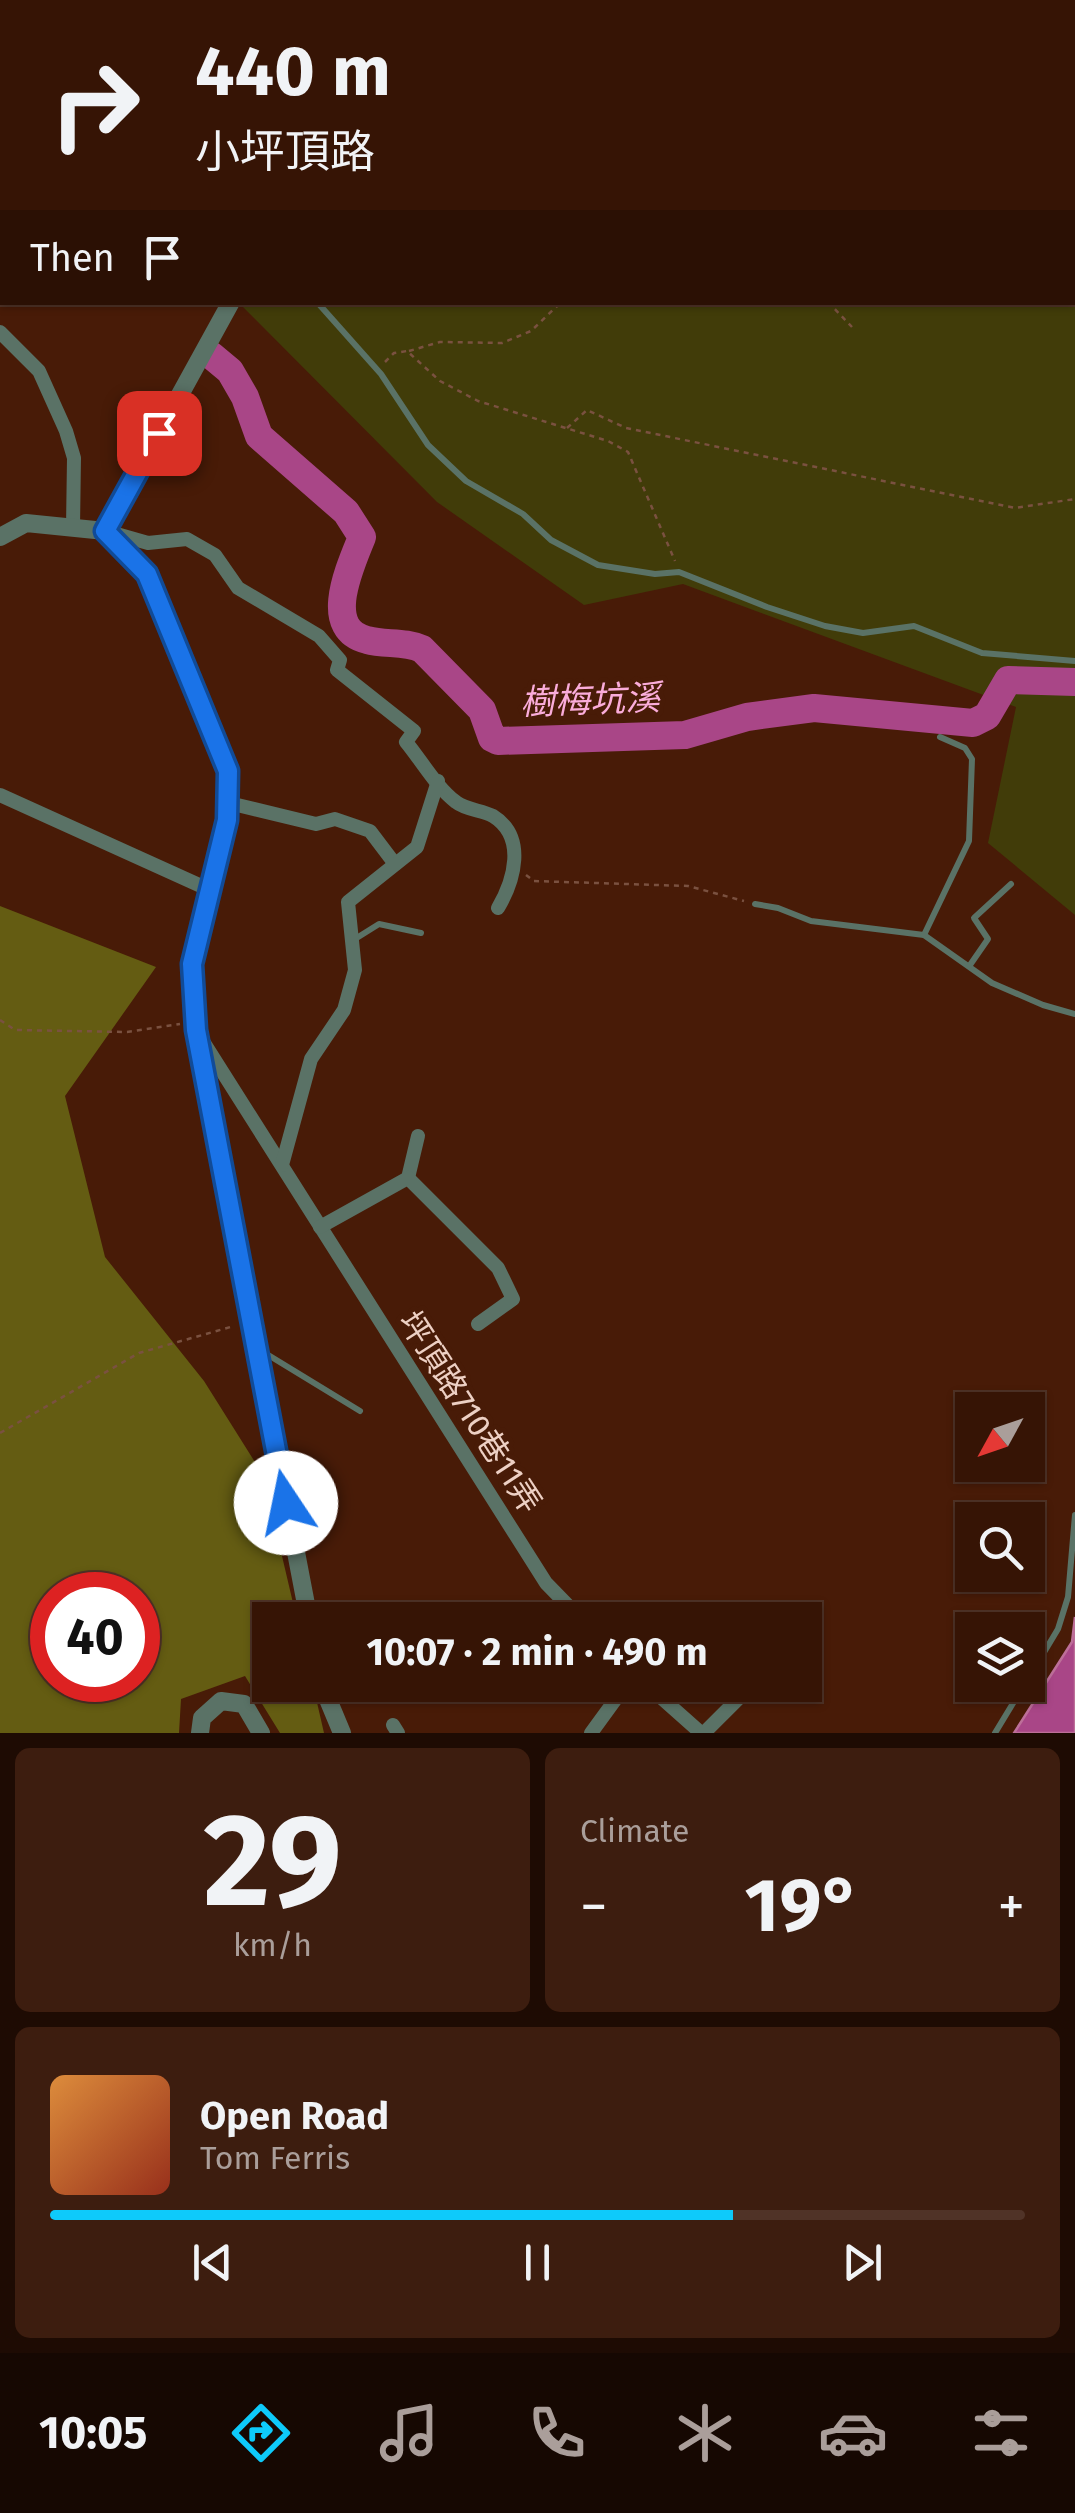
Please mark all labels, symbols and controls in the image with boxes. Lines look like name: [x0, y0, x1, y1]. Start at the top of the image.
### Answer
text: 440 m: [195, 30, 391, 114]
icon: right: [30, 40, 160, 170]
text: 小坪頂路: [195, 125, 375, 179]
icon: arrive: [135, 230, 190, 285]
text: Then: [30, 235, 115, 281]
pin: [117, 391, 202, 476]
icon: arrive: [132, 406, 187, 461]
water label: 樹梅坑溪: [519, 676, 666, 723]
street label: 坪頂路710巷11弄: [391, 1304, 549, 1520]
north arrow: [955, 1392, 1045, 1482]
map controls: [955, 1392, 1045, 1702]
position arrow: [234, 1451, 338, 1555]
button: search: [955, 1502, 1045, 1592]
speed limit sign: 40: [30, 1572, 160, 1702]
button: layers: [955, 1612, 1045, 1702]
text: 10:07 · 2 min · 490 m: [366, 1629, 708, 1675]
text: 29: [203, 1783, 342, 1939]
text: Climate: [580, 1812, 689, 1850]
text: 19°: [745, 1861, 860, 1951]
text: −: [580, 1874, 608, 1940]
text: +: [998, 1874, 1025, 1940]
text: km/h: [233, 1926, 312, 1964]
text: Open Road: [200, 2093, 389, 2139]
text: Tom Ferris: [200, 2139, 350, 2177]
icon: previous: [185, 2235, 240, 2290]
icon: pause: [510, 2235, 565, 2290]
icon: next: [835, 2235, 890, 2290]
icon: directions: [226, 2398, 296, 2468]
icon: music: [374, 2398, 444, 2468]
icon: phone: [522, 2398, 592, 2468]
icon: climate: [670, 2398, 740, 2468]
icon: car: [818, 2398, 888, 2468]
icon: filters: [966, 2398, 1036, 2468]
text: 10:05: [39, 2406, 147, 2460]

